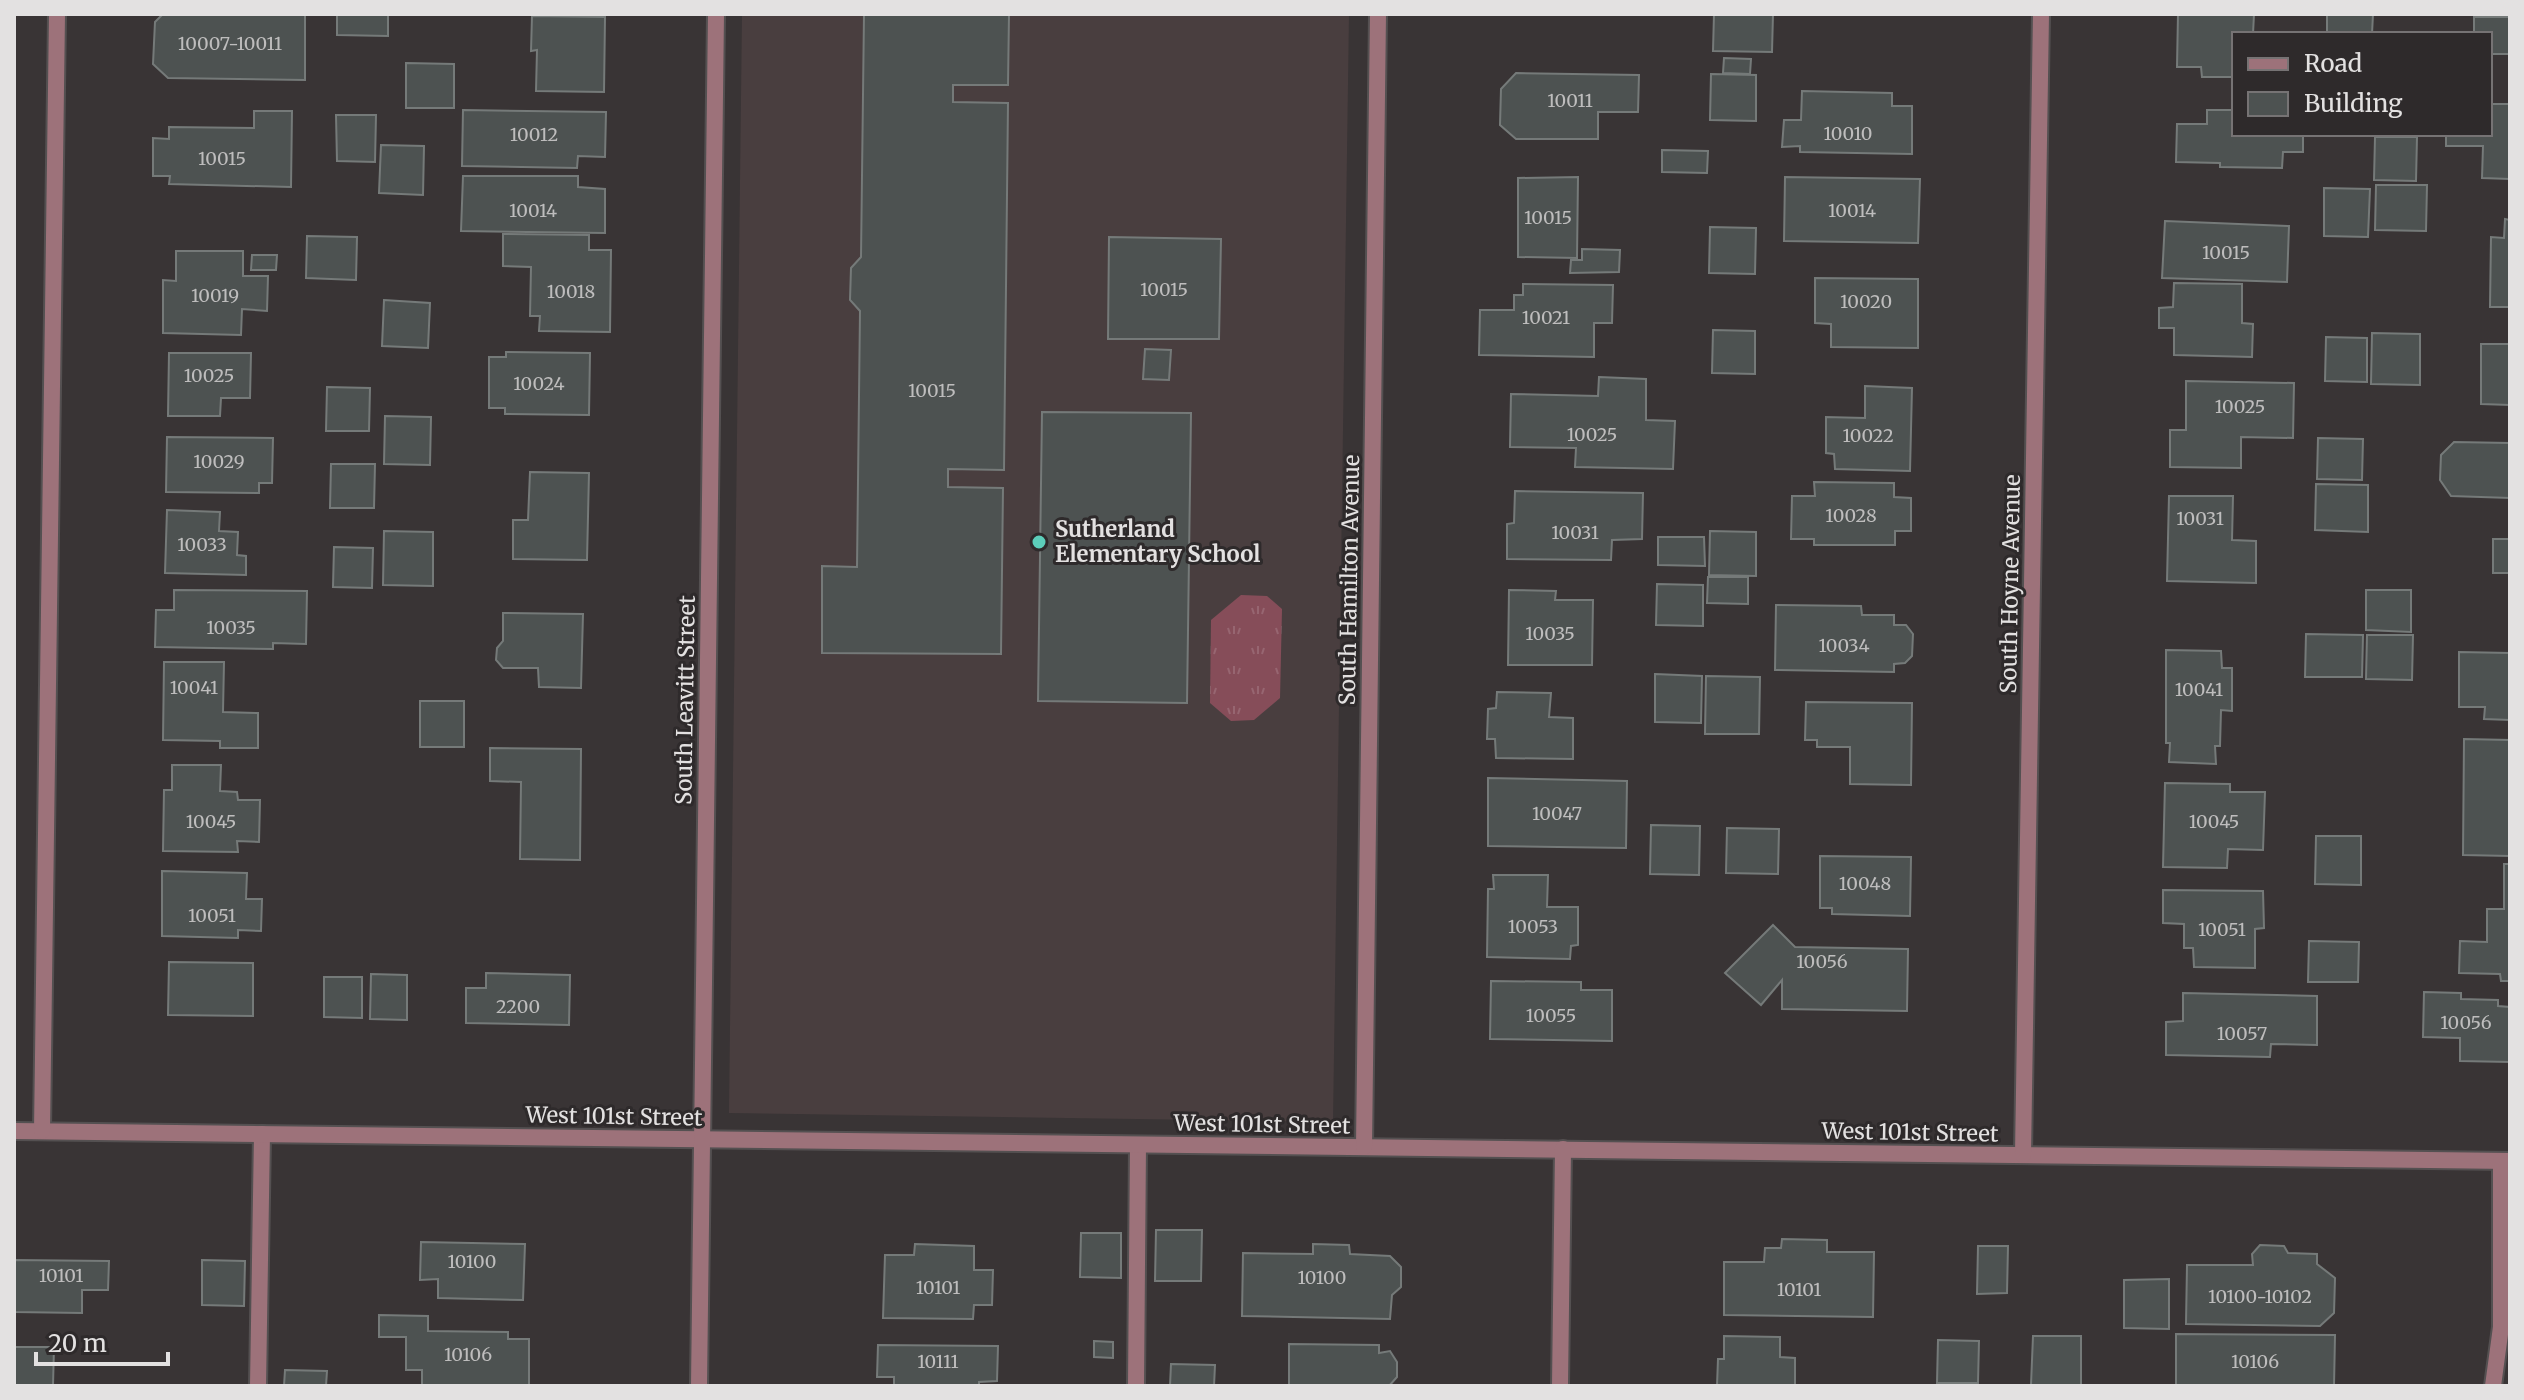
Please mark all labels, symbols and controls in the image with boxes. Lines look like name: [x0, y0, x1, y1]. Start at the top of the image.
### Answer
house number: 10007-10011: [178, 32, 282, 55]
legend: [2232, 32, 2492, 136]
text: Road: [2304, 48, 2362, 79]
text: Building: [2304, 88, 2403, 119]
house number: 10011: [1547, 89, 1593, 112]
house number: 10010: [1824, 122, 1872, 145]
house number: 10012: [510, 123, 558, 146]
house number: 10015: [198, 147, 246, 170]
house number: 10014: [509, 199, 557, 222]
house number: 10014: [1828, 199, 1876, 222]
house number: 10015: [1524, 206, 1572, 229]
house number: 10015: [2202, 241, 2250, 264]
house number: 10015: [1140, 278, 1188, 301]
house number: 10018: [547, 280, 595, 303]
house number: 10019: [191, 284, 239, 307]
house number: 10020: [1840, 290, 1892, 313]
house number: 10021: [1522, 306, 1570, 329]
house number: 10025: [184, 364, 234, 387]
house number: 10024: [513, 372, 565, 395]
house number: 10015: [908, 379, 956, 402]
house number: 10025: [2215, 395, 2265, 418]
house number: 10025: [1567, 423, 1617, 446]
house number: 10022: [1842, 424, 1894, 447]
house number: 10029: [193, 450, 245, 473]
street label: South Hamilton Avenue: [1333, 454, 1365, 706]
street label: South Hoyne Avenue: [1994, 474, 2026, 694]
house number: 10028: [1825, 504, 1877, 527]
house number: 10031: [2176, 507, 2224, 530]
place label: Sutherland Elementary School: [1055, 515, 1260, 568]
house number: 10031: [1551, 521, 1599, 544]
house number: 10033: [177, 533, 227, 556]
marker: Sutherland Elementary School: [1030, 533, 1048, 551]
street label: South Leavitt Street: [669, 595, 701, 805]
house number: 10035: [206, 616, 256, 639]
house number: 10035: [1525, 622, 1575, 645]
house number: 10034: [1818, 634, 1870, 657]
house number: 10041: [170, 676, 218, 699]
house number: 10041: [2175, 678, 2223, 701]
house number: 10047: [1532, 802, 1582, 825]
house number: 10045: [186, 810, 236, 833]
house number: 10045: [2189, 810, 2239, 833]
house number: 10048: [1839, 872, 1891, 895]
house number: 10051: [188, 904, 236, 927]
house number: 10053: [1508, 915, 1558, 938]
house number: 10051: [2198, 918, 2246, 941]
house number: 10056: [1796, 950, 1848, 973]
house number: 2200: [496, 995, 540, 1018]
house number: 10055: [1526, 1004, 1576, 1027]
house number: 10056: [2440, 1011, 2492, 1034]
house number: 10057: [2217, 1022, 2267, 1045]
street label: West 101st Street: [524, 1100, 703, 1132]
street label: West 101st Street: [1172, 1108, 1351, 1140]
street label: West 101st Street: [1820, 1116, 1999, 1148]
house number: 10100: [448, 1250, 496, 1273]
house number: 10101: [39, 1264, 83, 1287]
house number: 10100: [1298, 1266, 1346, 1289]
house number: 10101: [916, 1276, 960, 1299]
house number: 10101: [1777, 1278, 1821, 1301]
house number: 10100-10102: [2208, 1285, 2312, 1308]
scale bar: [36, 1316, 168, 1366]
text: 20 m: [48, 1328, 107, 1359]
house number: 10106: [444, 1343, 492, 1366]
house number: 10111: [917, 1350, 959, 1373]
house number: 10106: [2231, 1350, 2279, 1373]

